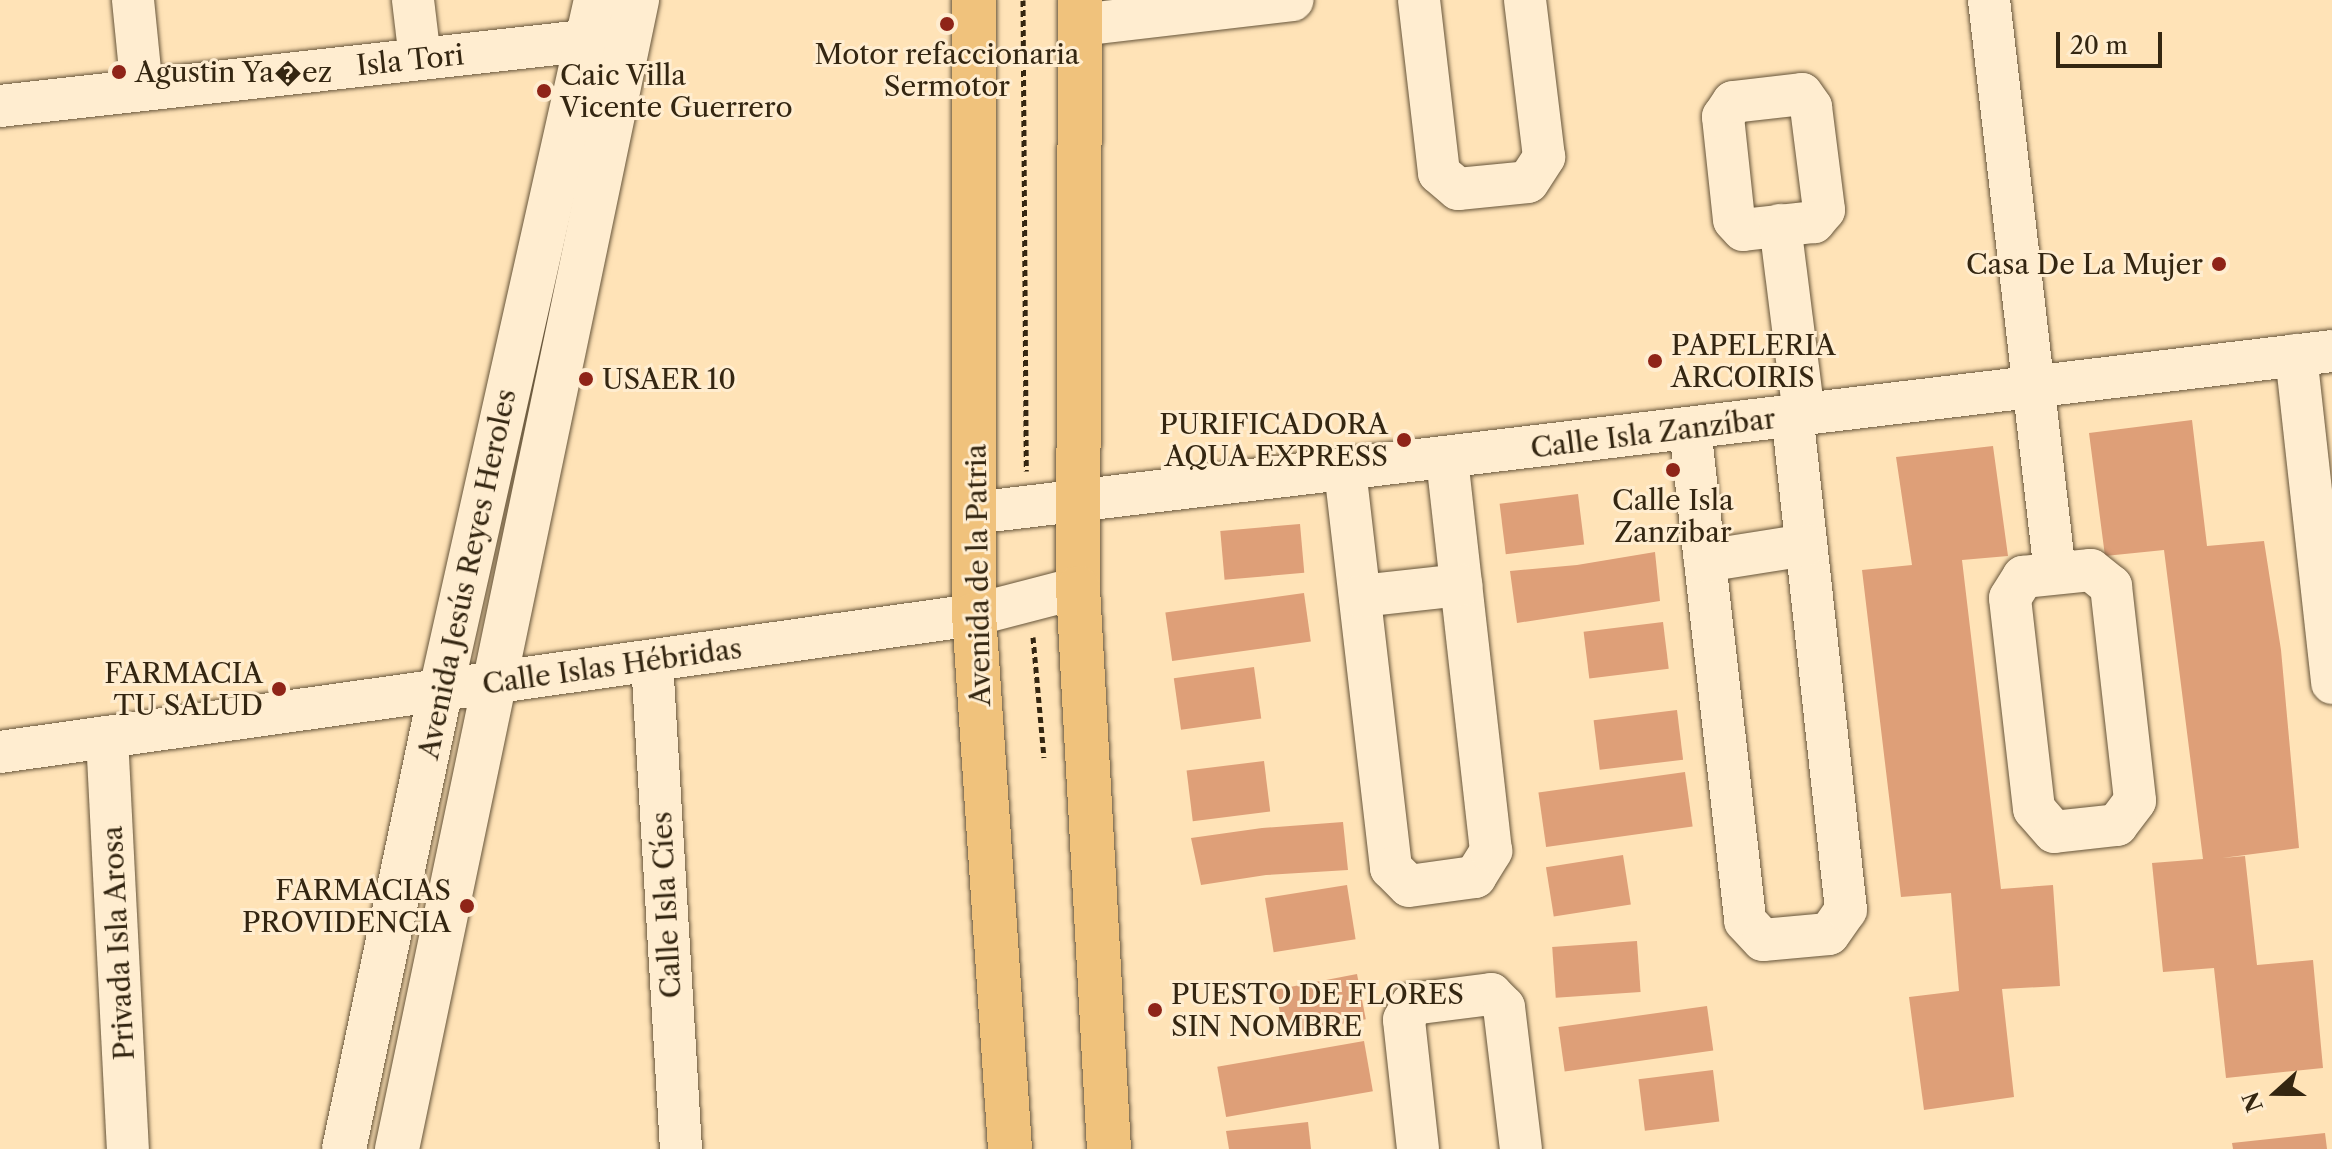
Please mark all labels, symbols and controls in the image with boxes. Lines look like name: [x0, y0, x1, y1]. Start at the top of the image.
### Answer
marker: Motor refaccionaria Sermotor: [938, 15, 956, 33]
scale bar: [2060, 16, 2166, 66]
text: 20 m: [2070, 31, 2128, 60]
place label: Motor refaccionaria Sermotor: [814, 37, 1080, 103]
street label: Isla Tori: [354, 38, 466, 82]
place label: Agustin Ya�ez: [135, 55, 333, 89]
place label: Caic Villa Vicente Guerrero: [560, 58, 793, 124]
marker: Agustin Ya�ez: [110, 63, 128, 81]
marker: Caic Villa Vicente Guerrero: [535, 82, 553, 100]
place label: Casa De La Mujer: [1965, 247, 2203, 281]
marker: Casa De La Mujer: [2210, 255, 2228, 273]
place label: PAPELERIA ARCOIRIS: [1671, 328, 1836, 394]
marker: PAPELERIA ARCOIRIS: [1646, 352, 1664, 370]
place label: USAER 10: [602, 362, 737, 396]
marker: USAER 10: [577, 370, 595, 388]
street label: Avenida Jesús Reyes Heroles: [411, 386, 523, 762]
street label: Calle Isla Zanzíbar: [1528, 401, 1778, 465]
place label: PURIFICADORA AQUA EXPRESS: [1159, 407, 1388, 473]
marker: PURIFICADORA AQUA EXPRESS: [1395, 431, 1413, 449]
street label: Avenida de la Patria: [959, 443, 997, 707]
marker: Calle Isla Zanzibar: [1664, 461, 1682, 479]
place label: Calle Isla Zanzibar: [1612, 483, 1734, 549]
street label: Calle Islas Hébridas: [480, 631, 744, 701]
place label: FARMACIA TU SALUD: [104, 656, 263, 722]
marker: FARMACIA TU SALUD: [270, 680, 288, 698]
street label: Calle Isla Cíes: [644, 811, 688, 999]
street label: Privada Isla Arosa: [95, 824, 141, 1062]
place label: FARMACIAS PROVIDENCIA: [242, 873, 451, 939]
marker: FARMACIAS PROVIDENCIA: [458, 897, 476, 915]
place label: PUESTO DE FLORES SIN NOMBRE: [1171, 977, 1464, 1043]
marker: PUESTO DE FLORES SIN NOMBRE: [1146, 1001, 1164, 1019]
north arrow: [2236, 1053, 2316, 1133]
text: N: [2237, 1088, 2269, 1116]

